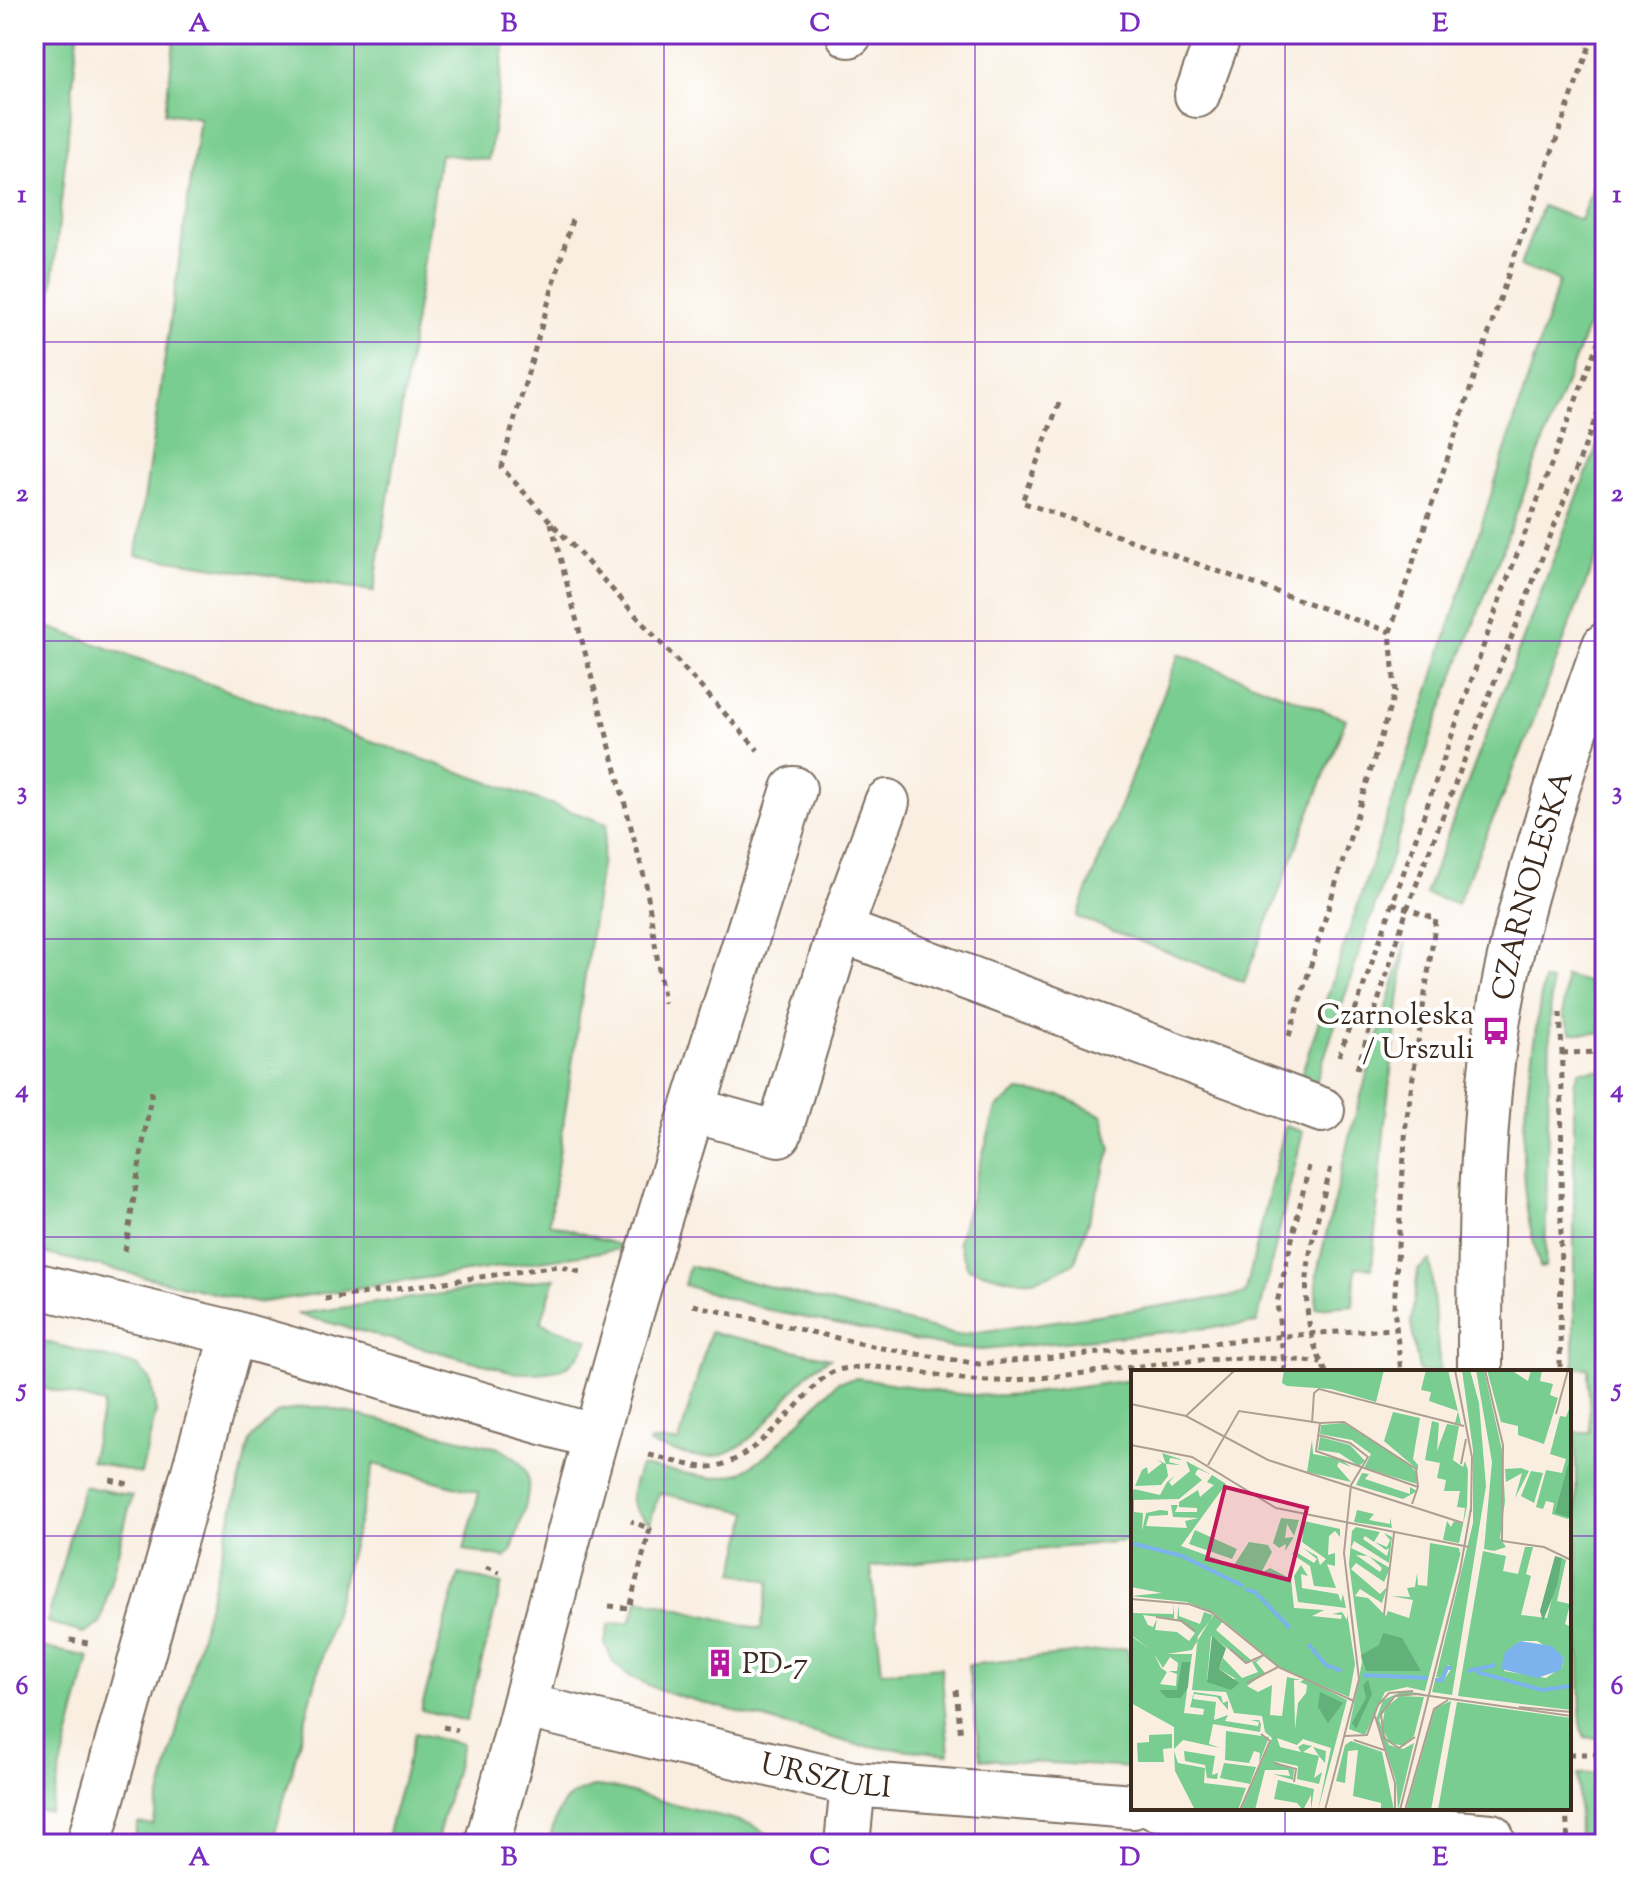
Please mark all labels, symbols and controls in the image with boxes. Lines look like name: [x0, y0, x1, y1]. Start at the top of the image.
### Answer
text: A: [188, 6, 210, 43]
text: B: [501, 6, 518, 43]
text: C: [810, 6, 830, 43]
text: D: [1120, 6, 1140, 43]
text: E: [1432, 6, 1448, 43]
text: 1: [18, 177, 27, 214]
text: 1: [1613, 177, 1622, 214]
text: 2: [16, 476, 29, 513]
text: 2: [1611, 476, 1624, 513]
street label: CZARNOLESKA: [1483, 765, 1586, 1004]
text: 3: [17, 774, 27, 811]
text: 3: [1612, 774, 1622, 811]
place label: Czarnoleska / Urszuli: [1317, 995, 1474, 1072]
bus stop icon: Czarnoleska / Urszuli: [1481, 1016, 1511, 1046]
text: 4: [14, 1072, 29, 1109]
text: 4: [1609, 1072, 1624, 1109]
inset map: [1131, 1370, 1571, 1810]
text: 5: [16, 1371, 27, 1408]
text: 5: [1611, 1371, 1622, 1408]
place label: PD-7: [742, 1644, 808, 1687]
building icon: PD-7: [705, 1648, 735, 1678]
text: 6: [16, 1669, 29, 1706]
text: 6: [1611, 1669, 1624, 1706]
street label: URSZULI: [755, 1744, 893, 1811]
text: A: [188, 1840, 210, 1877]
text: B: [501, 1840, 518, 1877]
text: C: [810, 1840, 830, 1877]
text: D: [1120, 1840, 1140, 1877]
text: E: [1432, 1840, 1448, 1877]

